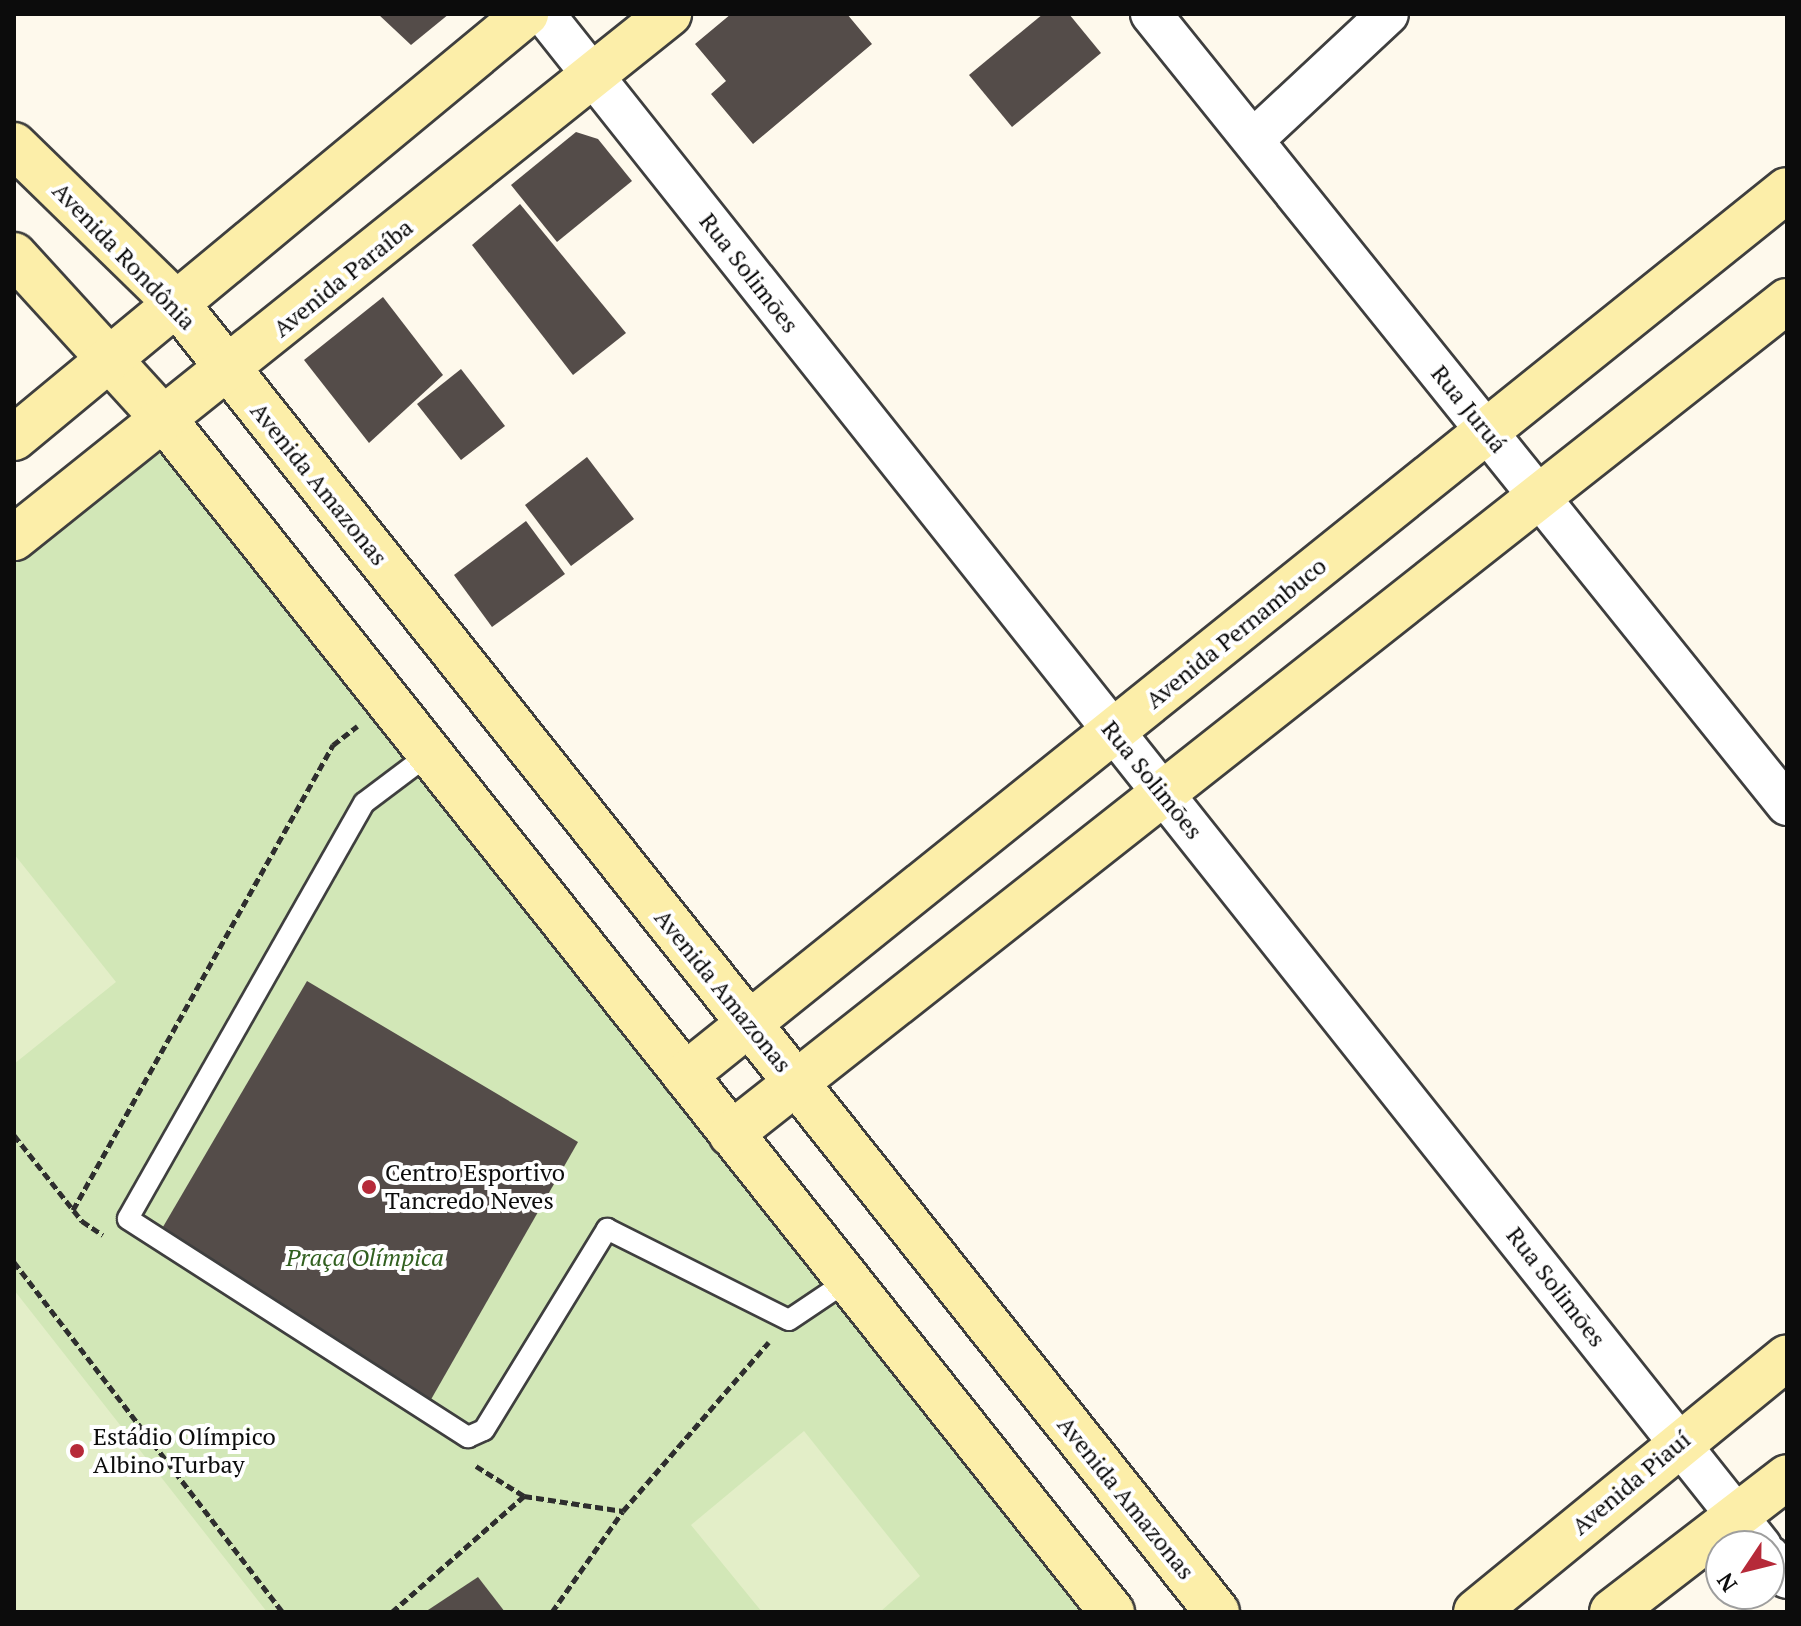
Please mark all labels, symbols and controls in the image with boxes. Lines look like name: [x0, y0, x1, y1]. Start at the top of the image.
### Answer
street label: Avenida Rondônia: [46, 176, 202, 336]
street label: Rua Solimões: [693, 207, 805, 339]
street label: Avenida Paraíba: [267, 213, 419, 343]
street label: Rua Juruá: [1425, 359, 1513, 459]
street label: Avenida Amazonas: [244, 396, 394, 572]
street label: Avenida Pernambuco: [1140, 551, 1332, 715]
street label: Rua Solimões: [1095, 715, 1209, 845]
street label: Avenida Amazonas: [648, 903, 798, 1079]
place label: Centro Esportivo Tancredo Neves: [385, 1159, 565, 1215]
marker: Centro Esportivo Tancredo Neves: [360, 1178, 378, 1196]
street label: Rua Solimões: [1500, 1221, 1612, 1353]
park label: Praça Olímpica: [286, 1244, 444, 1272]
street label: Avenida Amazonas: [1051, 1410, 1201, 1586]
place label: Estádio Olímpico Albino Turbay: [93, 1423, 276, 1479]
street label: Avenida Piauí: [1566, 1425, 1696, 1541]
marker: Estádio Olímpico Albino Turbay: [68, 1442, 86, 1460]
north arrow: [1705, 1530, 1785, 1610]
text: N: [1710, 1568, 1743, 1598]

